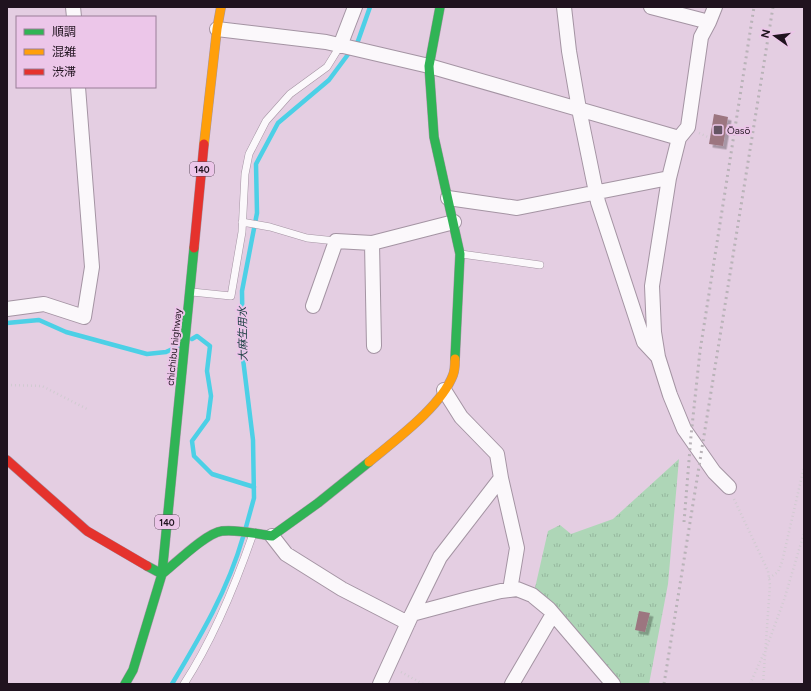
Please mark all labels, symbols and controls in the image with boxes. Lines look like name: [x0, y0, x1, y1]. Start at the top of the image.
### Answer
legend: [16, 16, 156, 88]
north arrow: [755, 16, 795, 56]
text: 順調: [52, 25, 76, 39]
text: N: [758, 28, 773, 39]
text: 混雑: [52, 45, 76, 59]
text: 渋滞: [52, 65, 76, 79]
marker: Ōasō: [712, 124, 724, 136]
place label: Ōasō: [727, 124, 751, 137]
road number: 140: [190, 162, 214, 176]
water label: 大麻生用水: [236, 305, 250, 362]
street label: chichibu highway: [163, 307, 185, 386]
road number: 140: [155, 515, 179, 529]

